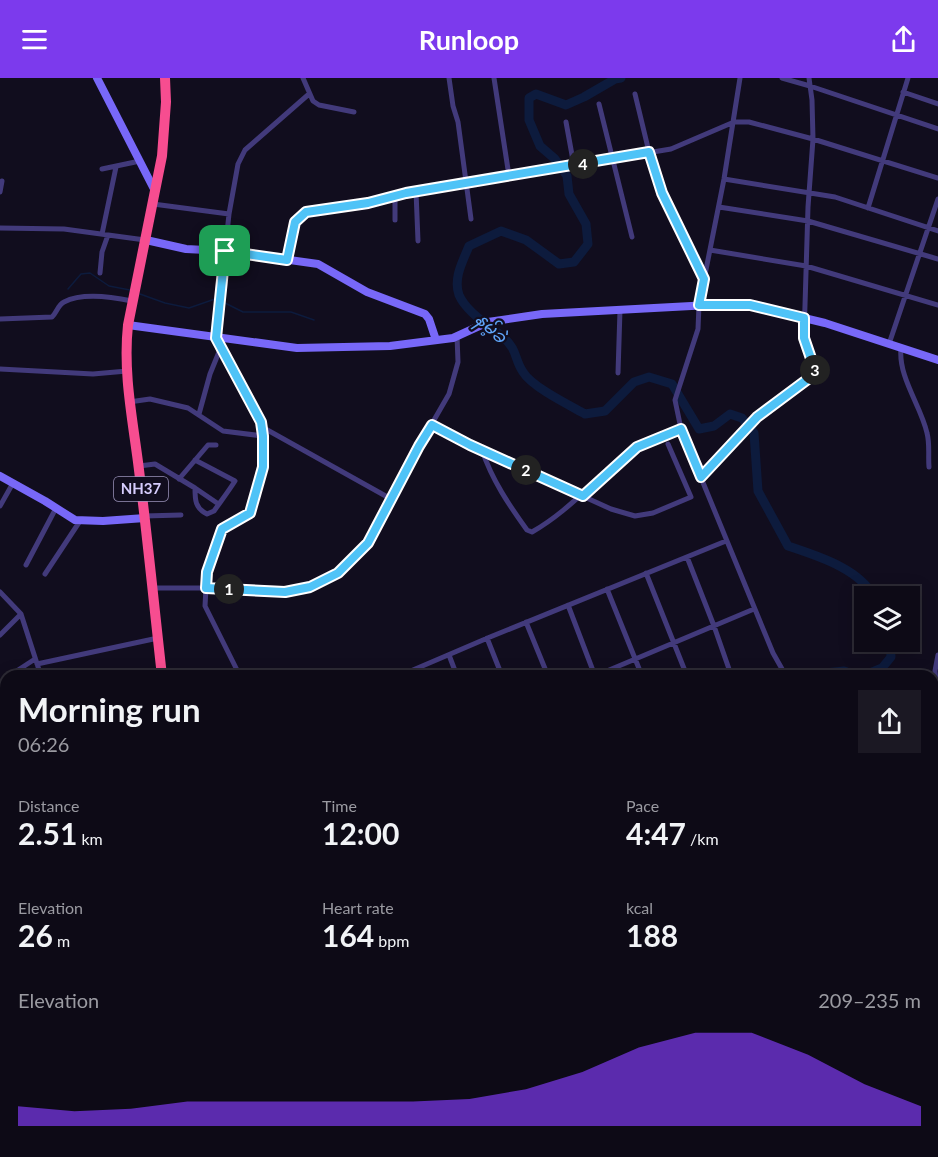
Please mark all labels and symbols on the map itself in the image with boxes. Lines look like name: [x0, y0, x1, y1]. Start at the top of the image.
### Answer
pin: 4: [568, 149, 598, 179]
pin: [199, 225, 250, 276]
water label: နမ့်ခဲ: [468, 307, 513, 351]
pin: 3: [800, 355, 830, 385]
pin: 2: [511, 455, 541, 485]
road number: NH37: [114, 477, 168, 501]
pin: 1: [214, 574, 244, 604]

